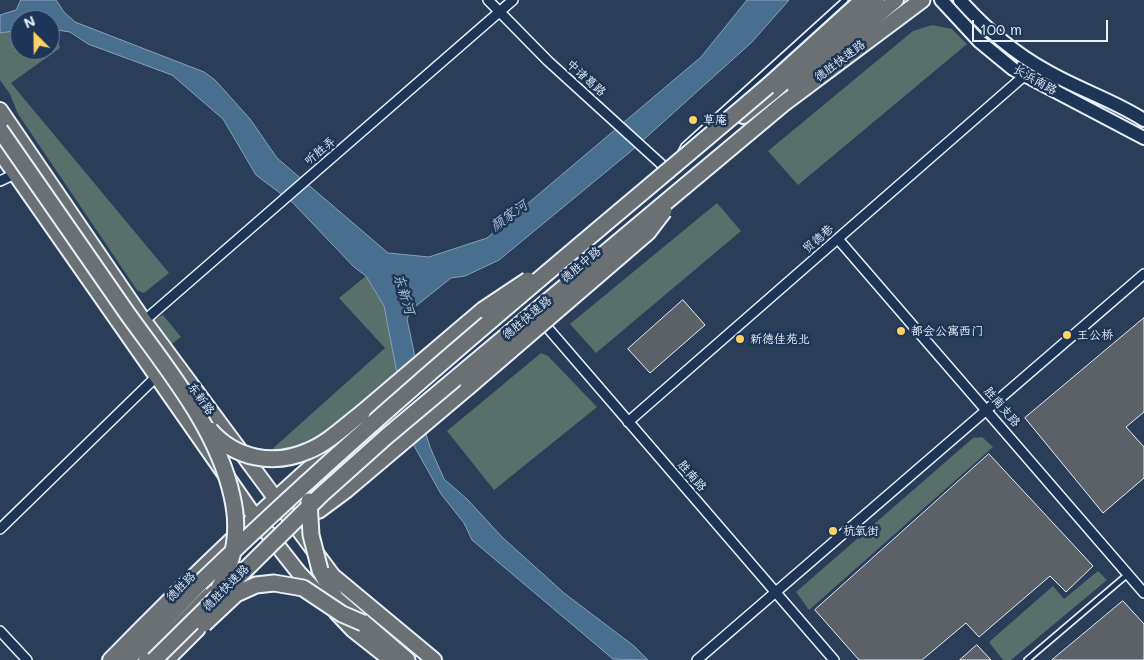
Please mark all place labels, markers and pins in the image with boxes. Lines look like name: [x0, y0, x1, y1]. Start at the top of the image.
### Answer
place label: 草庵: [703, 113, 727, 127]
marker: 草庵: [687, 114, 699, 126]
place label: 都会公寓西门: [911, 324, 983, 338]
marker: 都会公寓西门: [895, 325, 907, 337]
place label: 王公桥: [1077, 328, 1113, 342]
marker: 王公桥: [1061, 329, 1073, 341]
place label: 新德佳苑北: [750, 332, 810, 346]
marker: 新德佳苑北: [734, 333, 746, 345]
place label: 杭氧街: [843, 524, 879, 538]
marker: 杭氧街: [827, 525, 839, 537]

